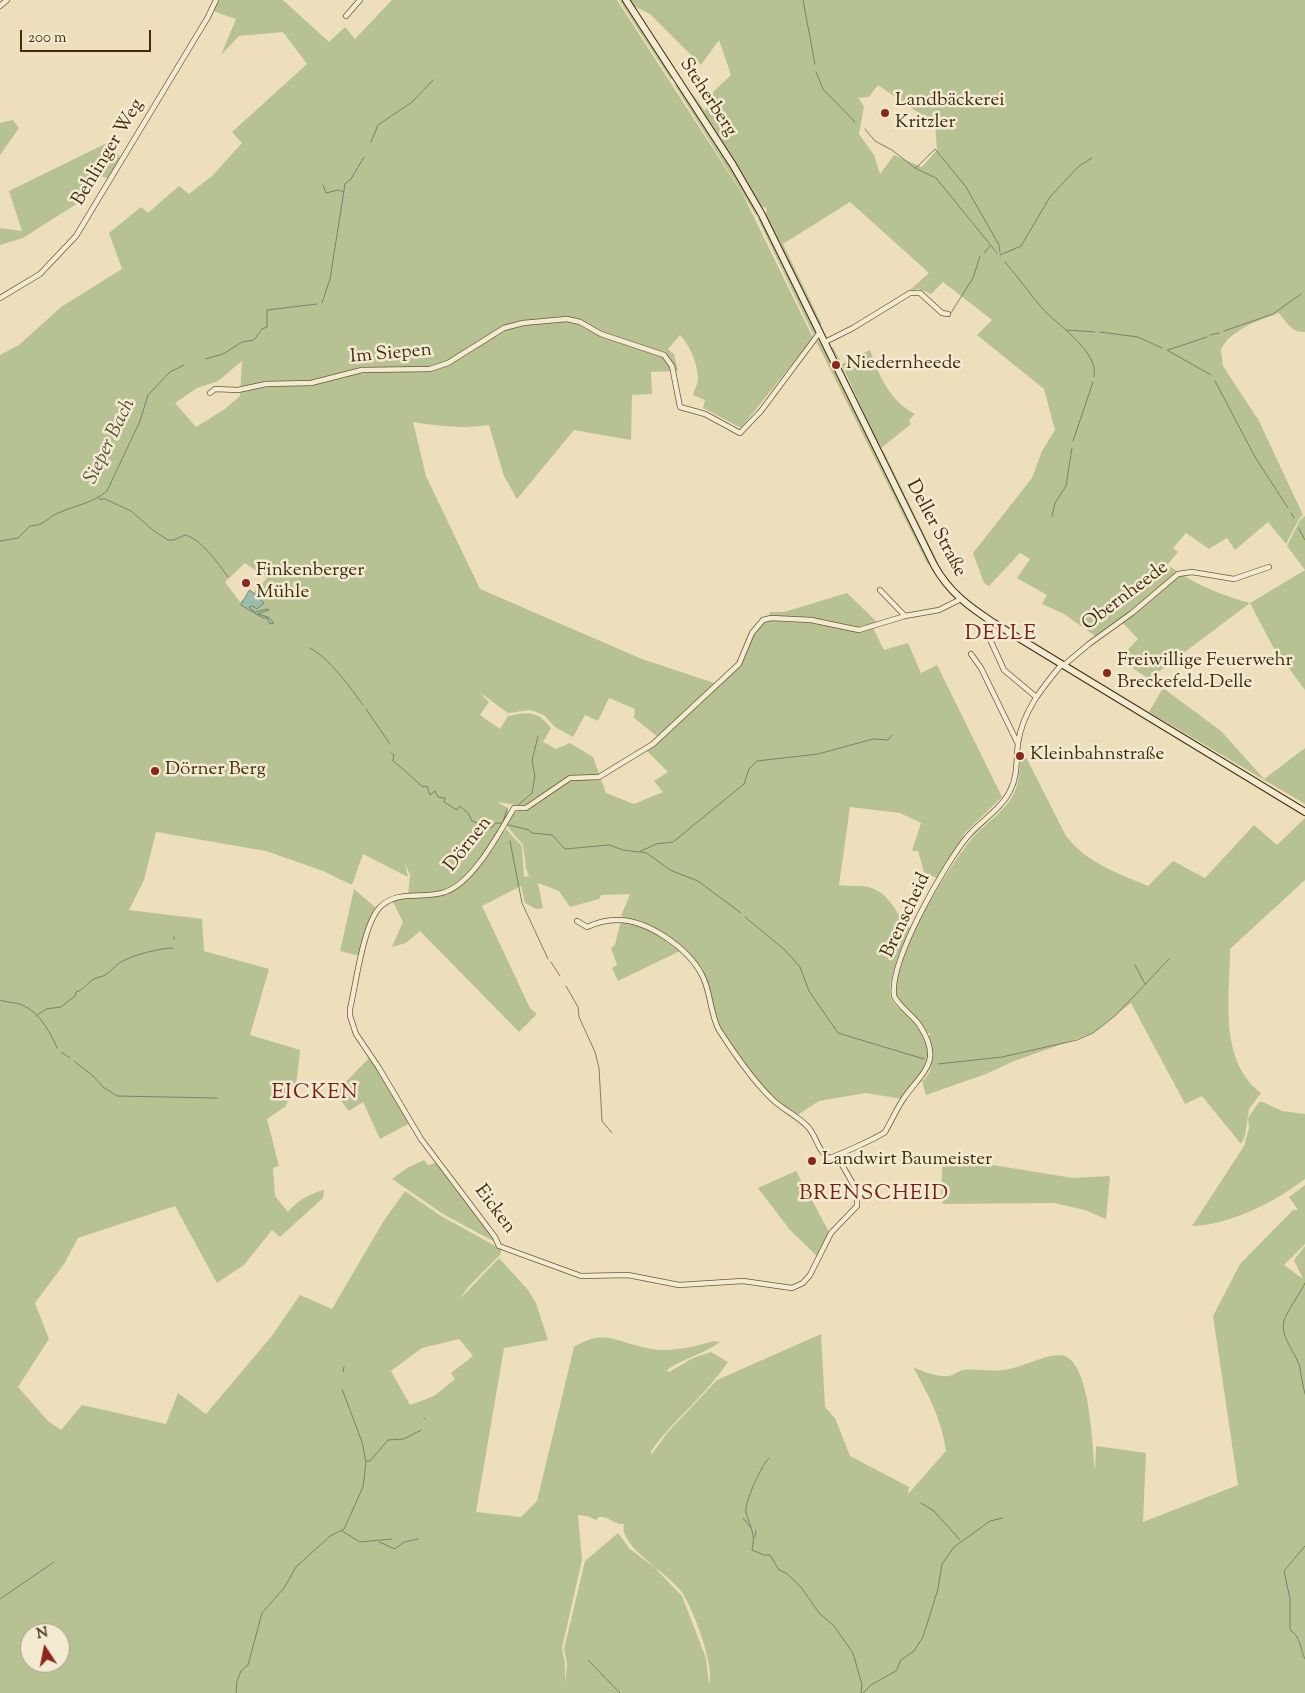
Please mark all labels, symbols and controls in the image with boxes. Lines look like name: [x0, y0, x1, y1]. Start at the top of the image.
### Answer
scale bar: [22, 20, 154, 52]
text: 200 m: [28, 28, 67, 49]
street label: Steherberg: [673, 54, 741, 142]
place label: Landbäckerei Kritzler: [895, 91, 1005, 135]
street label: Behlinger Weg: [68, 96, 150, 210]
marker: Landbäckerei Kritzler: [879, 107, 891, 119]
street label: Im Siepen: [349, 340, 433, 370]
place label: Niedernheede: [846, 354, 961, 376]
marker: Niedernheede: [830, 359, 842, 371]
water label: Sieper Bach: [80, 396, 142, 488]
street label: Deller Straße: [900, 476, 970, 582]
street label: Obernheede: [1078, 557, 1174, 637]
place label: Finkenberger Mühle: [256, 561, 364, 605]
marker: Finkenberger Mühle: [240, 577, 252, 589]
district label: DELLE: [964, 622, 1038, 648]
place label: Freiwillige Feuerwehr Breckefeld-Delle: [1117, 651, 1293, 695]
marker: Freiwillige Feuerwehr Breckefeld-Delle: [1101, 667, 1113, 679]
place label: Kleinbahnstraße: [1030, 745, 1164, 767]
marker: Kleinbahnstraße: [1014, 750, 1026, 762]
place label: Dörner Berg: [165, 760, 266, 782]
marker: Dörner Berg: [149, 765, 161, 777]
street label: Dörnen: [440, 813, 498, 877]
street label: Brenscheid: [877, 870, 937, 962]
district label: EICKEN: [271, 1081, 359, 1107]
place label: Landwirt Baumeister: [822, 1150, 992, 1172]
marker: Landwirt Baumeister: [806, 1155, 818, 1167]
street label: Eicken: [468, 1181, 520, 1239]
district label: BRENSCHEID: [798, 1182, 950, 1208]
north arrow: [20, 1623, 70, 1673]
text: N: [35, 1623, 50, 1645]

